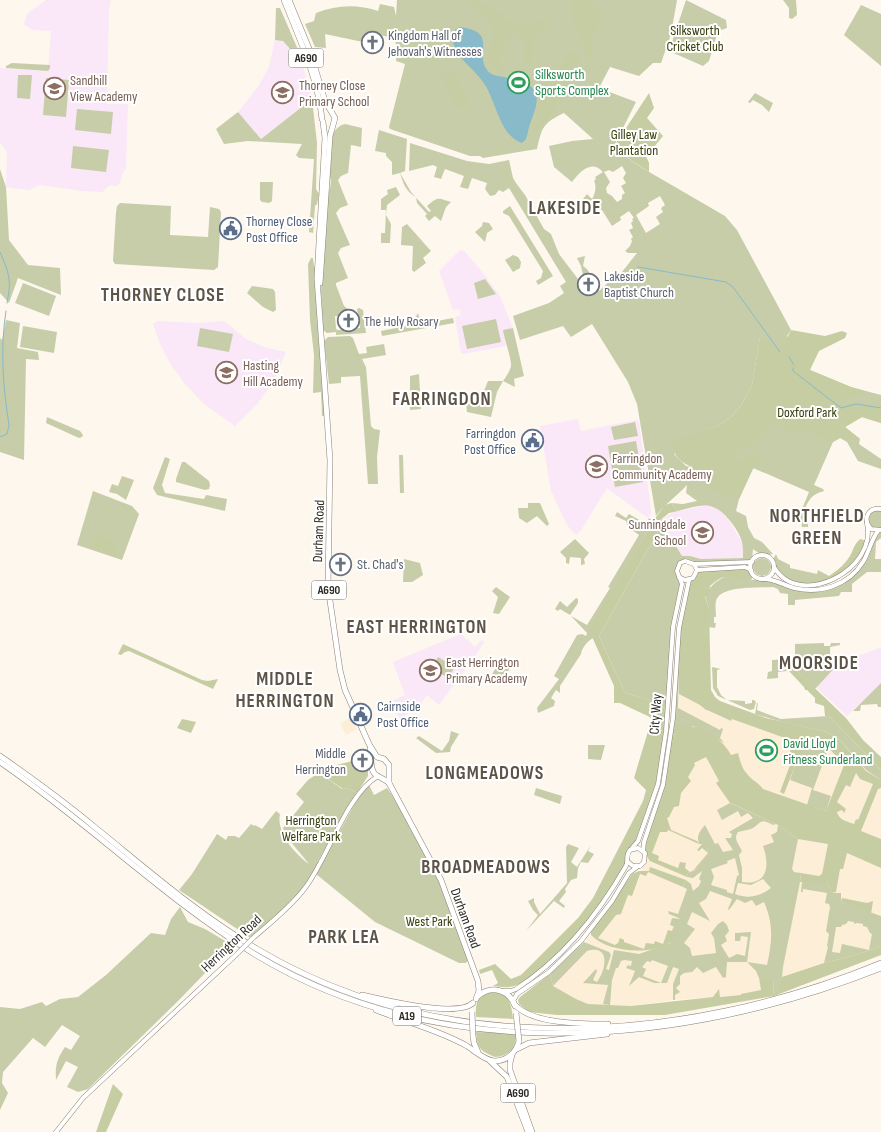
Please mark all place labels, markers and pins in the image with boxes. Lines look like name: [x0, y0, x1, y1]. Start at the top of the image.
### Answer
place label: Kingdom Hall of Jehovah's Witnesses: [387, 27, 482, 60]
church icon: Kingdom Hall of Jehovah's Witnesses: [360, 31, 384, 55]
place label: Silksworth Sports Complex: [535, 66, 610, 99]
sports icon: Silksworth Sports Complex: [507, 70, 531, 94]
place label: Sandhill View Academy: [70, 72, 138, 105]
school or university icon: Sandhill View Academy: [42, 76, 66, 100]
place label: Thorney Close Primary School: [299, 77, 369, 110]
school or university icon: Thorney Close Primary School: [271, 81, 295, 105]
place label: Thorney Close Post Office: [246, 213, 312, 246]
public building icon: Thorney Close Post Office: [218, 217, 242, 241]
place label: Lakeside Baptist Church: [604, 268, 674, 301]
church icon: Lakeside Baptist Church: [576, 272, 600, 296]
church icon: The Holy Rosary: [336, 309, 360, 333]
place label: The Holy Rosary: [364, 313, 439, 330]
place label: Hasting Hill Academy: [243, 357, 304, 390]
school or university icon: Hasting Hill Academy: [215, 361, 239, 385]
place label: Farringdon Post Office: [464, 425, 516, 458]
public building icon: Farringdon Post Office: [520, 429, 544, 453]
place label: Farringdon Community Academy: [612, 450, 712, 483]
school or university icon: Farringdon Community Academy: [584, 454, 608, 478]
place label: Sunningdale School: [629, 516, 686, 549]
school or university icon: Sunningdale School: [690, 520, 714, 544]
church icon: St. Chad's: [329, 552, 353, 576]
place label: St. Chad's: [357, 556, 404, 573]
place label: East Herrington Primary Academy: [446, 654, 528, 687]
school or university icon: East Herrington Primary Academy: [418, 658, 442, 682]
place label: Cairnside Post Office: [377, 698, 429, 731]
public building icon: Cairnside Post Office: [349, 702, 373, 726]
place label: David Lloyd Fitness Sunderland: [783, 735, 872, 768]
sports icon: David Lloyd Fitness Sunderland: [755, 739, 779, 763]
place label: Middle Herrington: [295, 745, 346, 778]
church icon: Middle Herrington: [350, 749, 374, 773]

